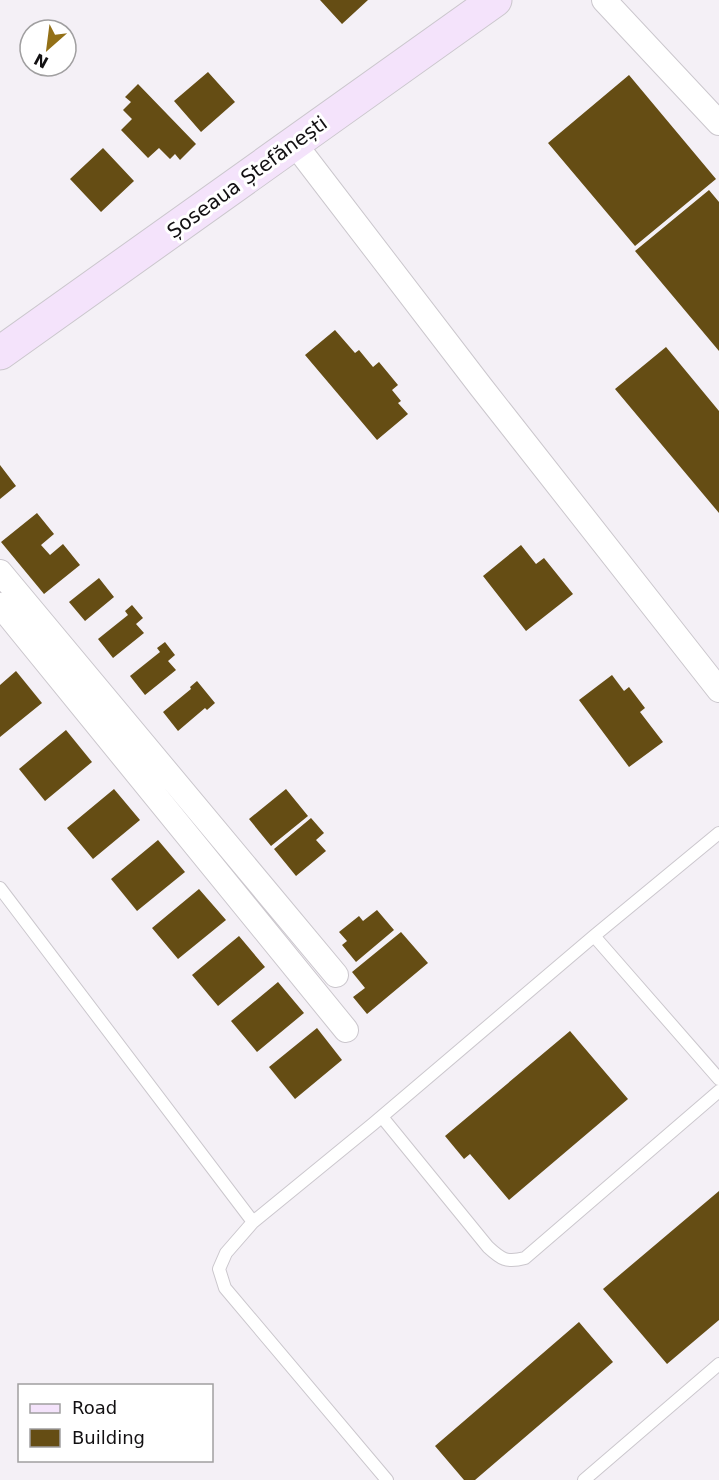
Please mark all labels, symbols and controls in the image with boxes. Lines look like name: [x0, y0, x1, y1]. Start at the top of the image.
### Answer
north arrow: [18, 18, 78, 78]
text: N: [31, 49, 52, 72]
street label: Șoseaua Ștefănești: [162, 111, 332, 243]
legend: [18, 1384, 213, 1462]
text: Road: [72, 1397, 117, 1418]
text: Building: [72, 1427, 145, 1448]

